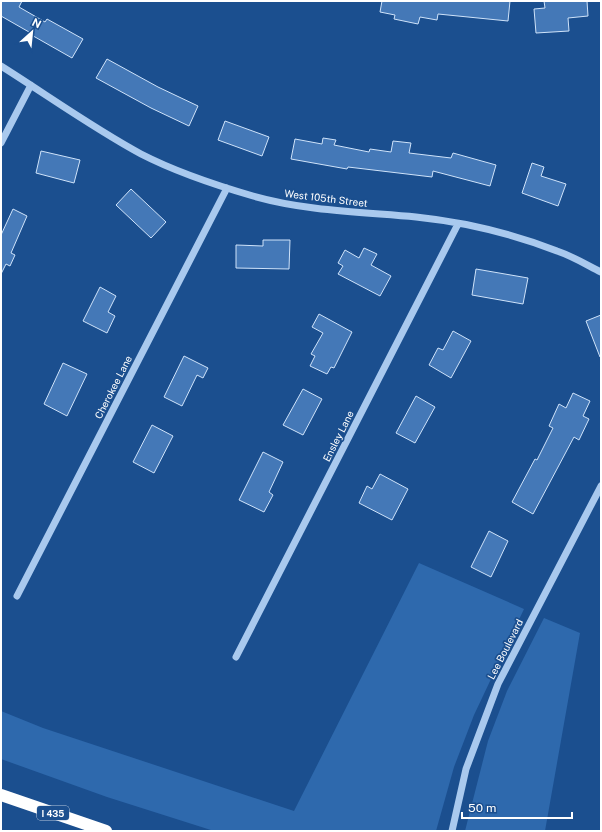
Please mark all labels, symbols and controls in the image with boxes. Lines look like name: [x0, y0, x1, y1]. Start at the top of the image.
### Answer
north arrow: [12, 12, 52, 52]
text: N: [30, 16, 43, 30]
street label: West 105th Street: [284, 187, 368, 209]
street label: Cherokee Lane: [92, 353, 134, 421]
street label: Ensley Lane: [320, 408, 356, 463]
street label: Lee Boulevard: [485, 617, 525, 681]
scale bar: [462, 794, 572, 820]
text: 50 m: [468, 801, 496, 815]
road number: I 435: [37, 806, 69, 820]

